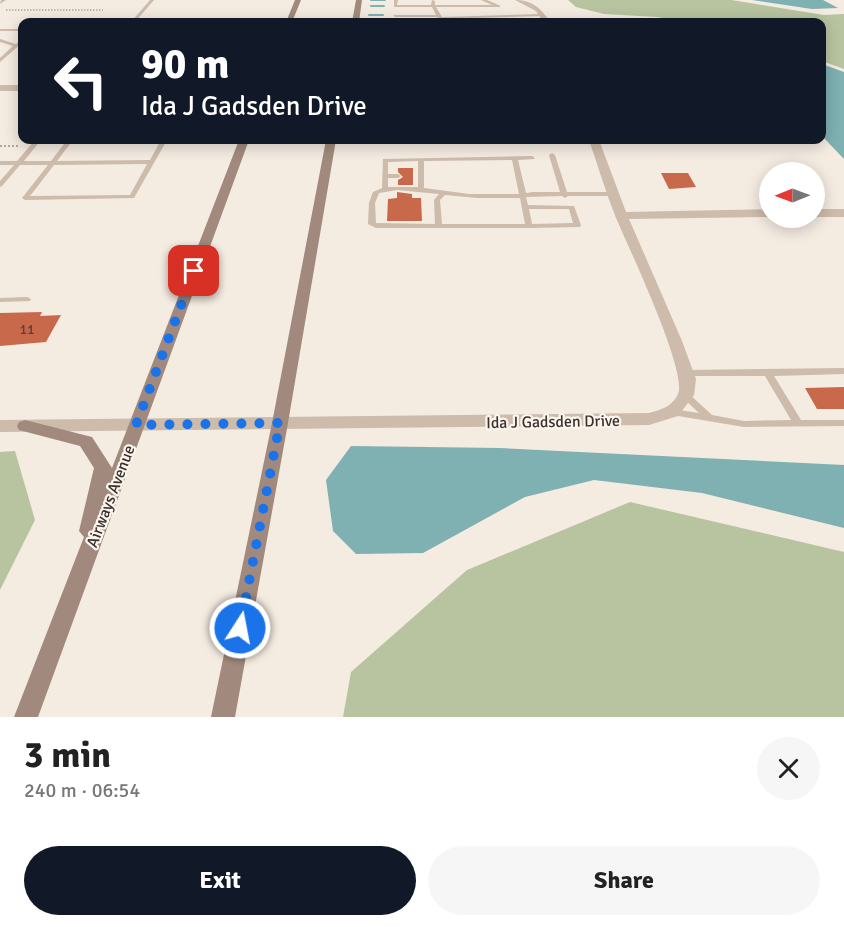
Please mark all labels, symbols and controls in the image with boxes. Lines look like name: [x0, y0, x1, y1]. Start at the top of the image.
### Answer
text: 90 m: [141, 39, 230, 90]
icon: left: [42, 42, 120, 120]
text: Ida J Gadsden Drive: [141, 90, 367, 123]
north arrow: [759, 162, 825, 228]
map controls: [759, 162, 825, 228]
pin: [168, 245, 219, 296]
icon: arrive: [177, 254, 210, 287]
house number: 11: [19, 321, 35, 338]
street label: Ida J Gadsden Drive: [486, 411, 620, 433]
street label: Airways Avenue: [82, 442, 140, 550]
position arrow: [208, 596, 272, 660]
text: 3 min: [24, 733, 111, 778]
button: close: [757, 737, 820, 800]
text: 240 m · 06:54: [24, 778, 140, 803]
button: Exit: [24, 846, 416, 915]
button: Share: [428, 846, 820, 915]

